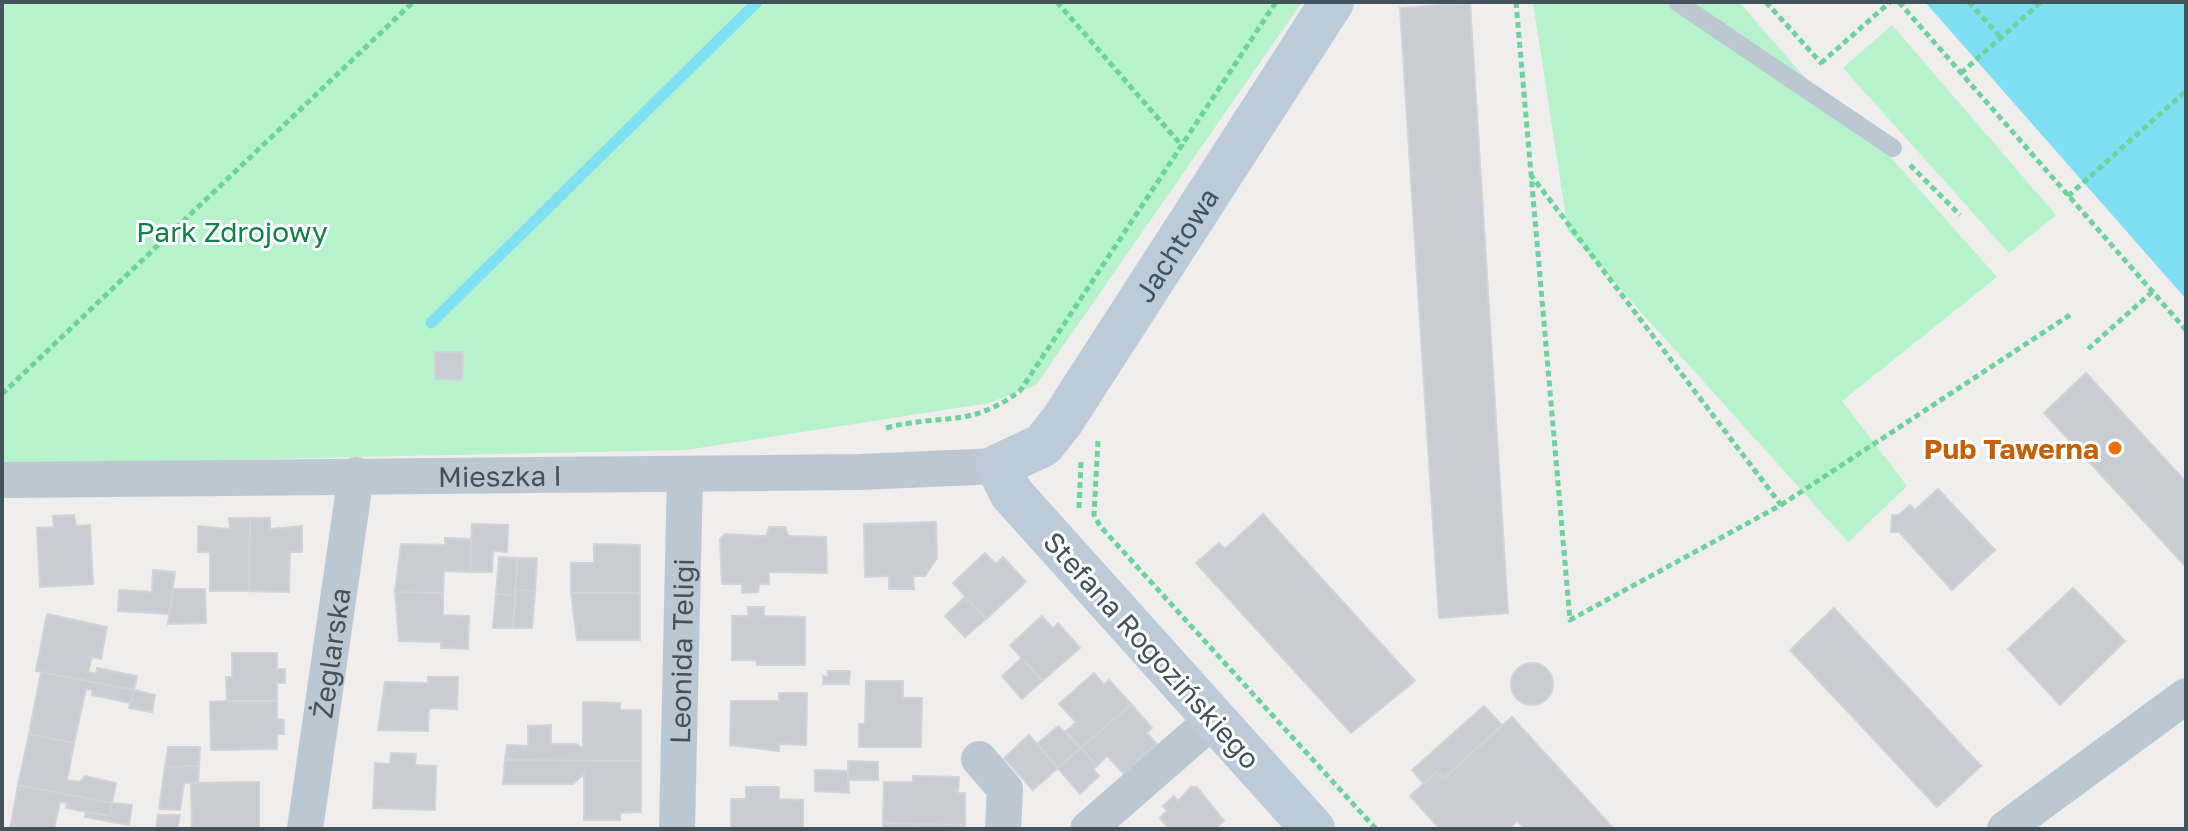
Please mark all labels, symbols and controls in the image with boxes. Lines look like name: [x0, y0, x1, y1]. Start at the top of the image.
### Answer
street label: Jachtowa: [1127, 181, 1225, 308]
park label: Park Zdrojowy: [136, 215, 328, 248]
place label: Pub Tawerna: [1924, 432, 2099, 465]
marker: Pub Tawerna: [2106, 439, 2124, 457]
street label: Mieszka I: [438, 458, 562, 492]
street label: Stefana Rogozińskiego: [1037, 525, 1267, 775]
street label: Leonida Teligi: [662, 558, 700, 744]
street label: Żeglarska: [305, 585, 356, 720]

